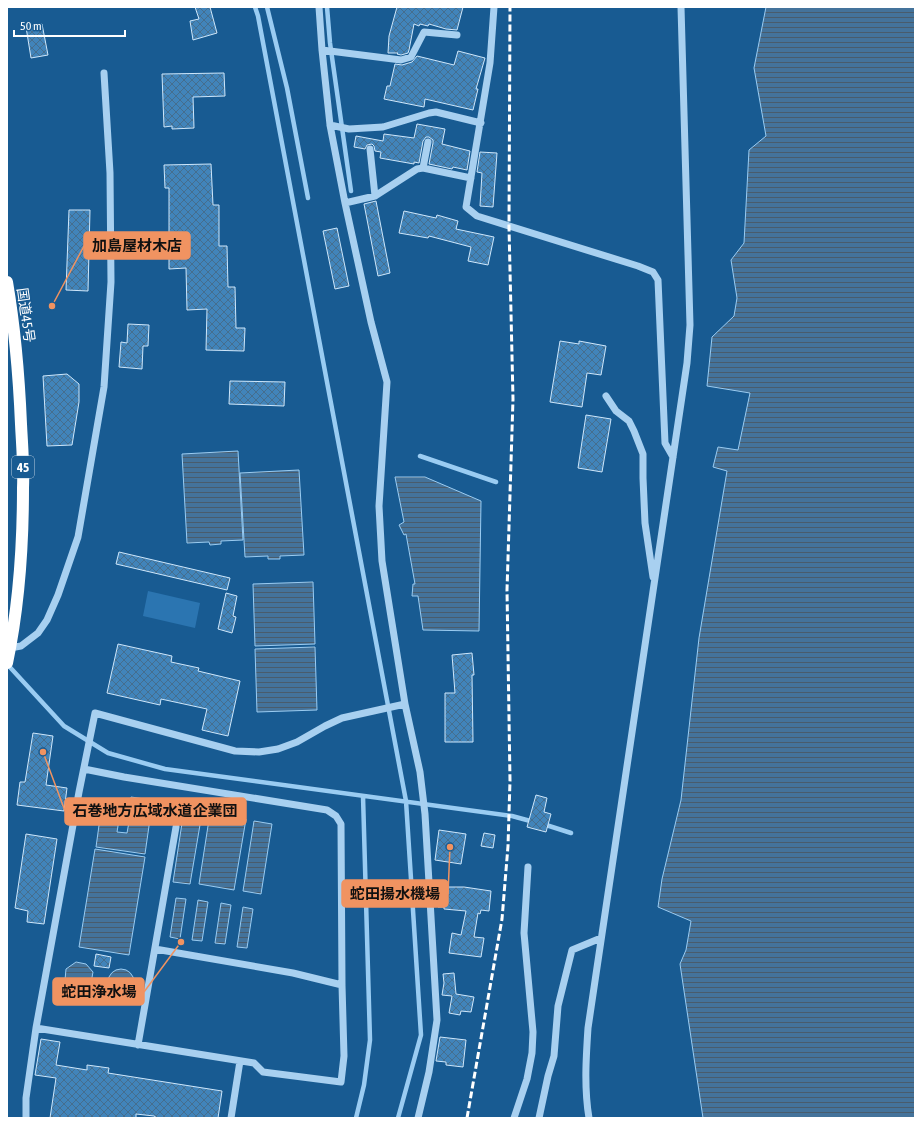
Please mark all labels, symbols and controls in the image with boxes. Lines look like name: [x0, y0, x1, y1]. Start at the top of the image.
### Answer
scale bar: [14, 12, 125, 38]
text: 50 m: [20, 19, 42, 33]
callout: 加島屋材木店: [84, 232, 190, 259]
text: 加島屋材木店: [92, 237, 182, 254]
street label: 国道45号: [14, 287, 38, 343]
road number: 45: [12, 456, 34, 478]
callout: 石巻地方広域水道企業団: [65, 798, 246, 825]
text: 石巻地方広域水道企業団: [72, 802, 238, 819]
callout: 蛇田揚水機場: [342, 880, 448, 907]
text: 蛇田揚水機場: [350, 885, 440, 902]
callout: 蛇田浄水場: [53, 978, 144, 1005]
text: 蛇田浄水場: [61, 983, 137, 1000]

